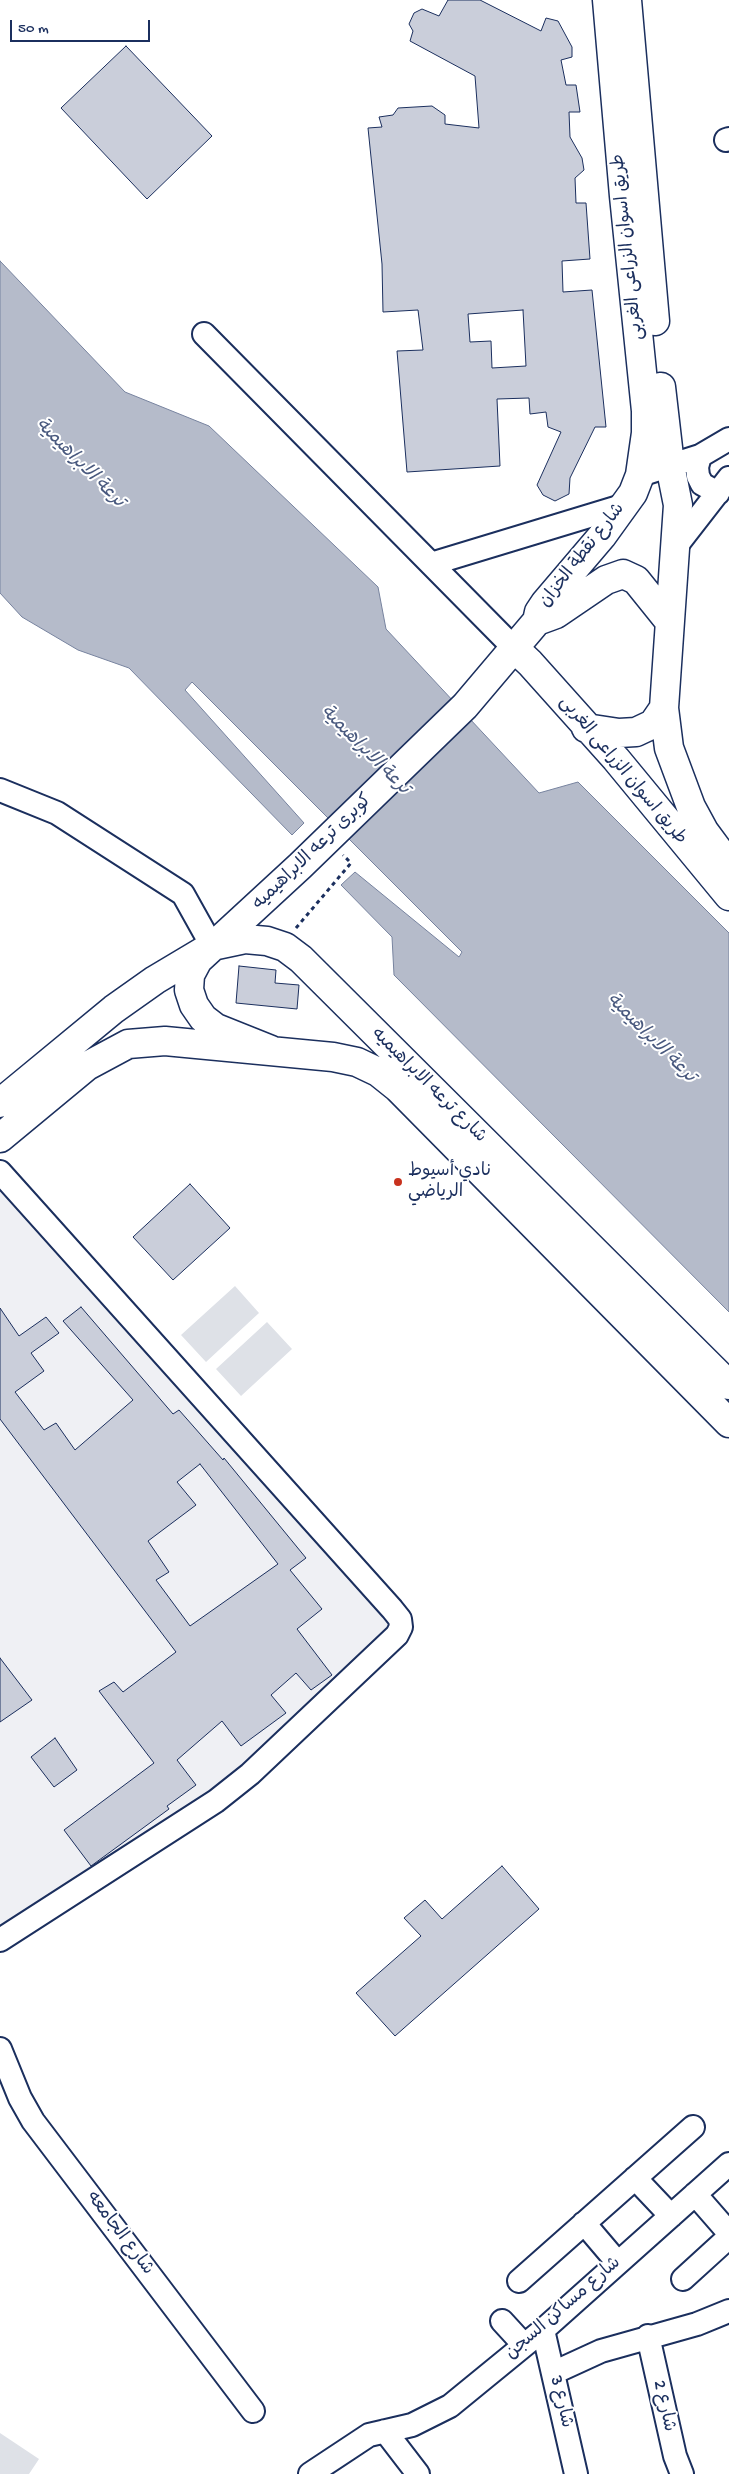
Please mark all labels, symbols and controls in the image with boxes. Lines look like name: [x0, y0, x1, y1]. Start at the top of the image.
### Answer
scale bar: [12, 10, 152, 42]
text: 50 m: [18, 20, 49, 38]
street label: طريق اسوان الزراعى الغربى: [608, 153, 650, 341]
water label: ترعة الابراهيمية: [29, 414, 129, 514]
street label: شارع نقطة الخزان: [536, 500, 630, 612]
street label: طريق اسوان الزراعى الغربى: [554, 692, 690, 850]
water label: ترعة الابراهيمية: [314, 701, 414, 801]
street label: كوبرى ترعه الابراهيميه: [249, 790, 377, 916]
water label: ترعة الابراهيمية: [600, 989, 700, 1089]
street label: شارع ترعه الابراهيميه: [366, 1024, 490, 1148]
place label: نادي أسيوط الرياضي: [408, 1161, 491, 1204]
marker: نادي أسيوط الرياضي: [392, 1176, 404, 1188]
street label: شارع الجامعه: [81, 2188, 157, 2280]
street label: شارع مساكن السجن: [502, 2253, 626, 2365]
street label: شارع 3: [544, 2374, 576, 2430]
street label: شارع 2: [647, 2378, 679, 2434]

